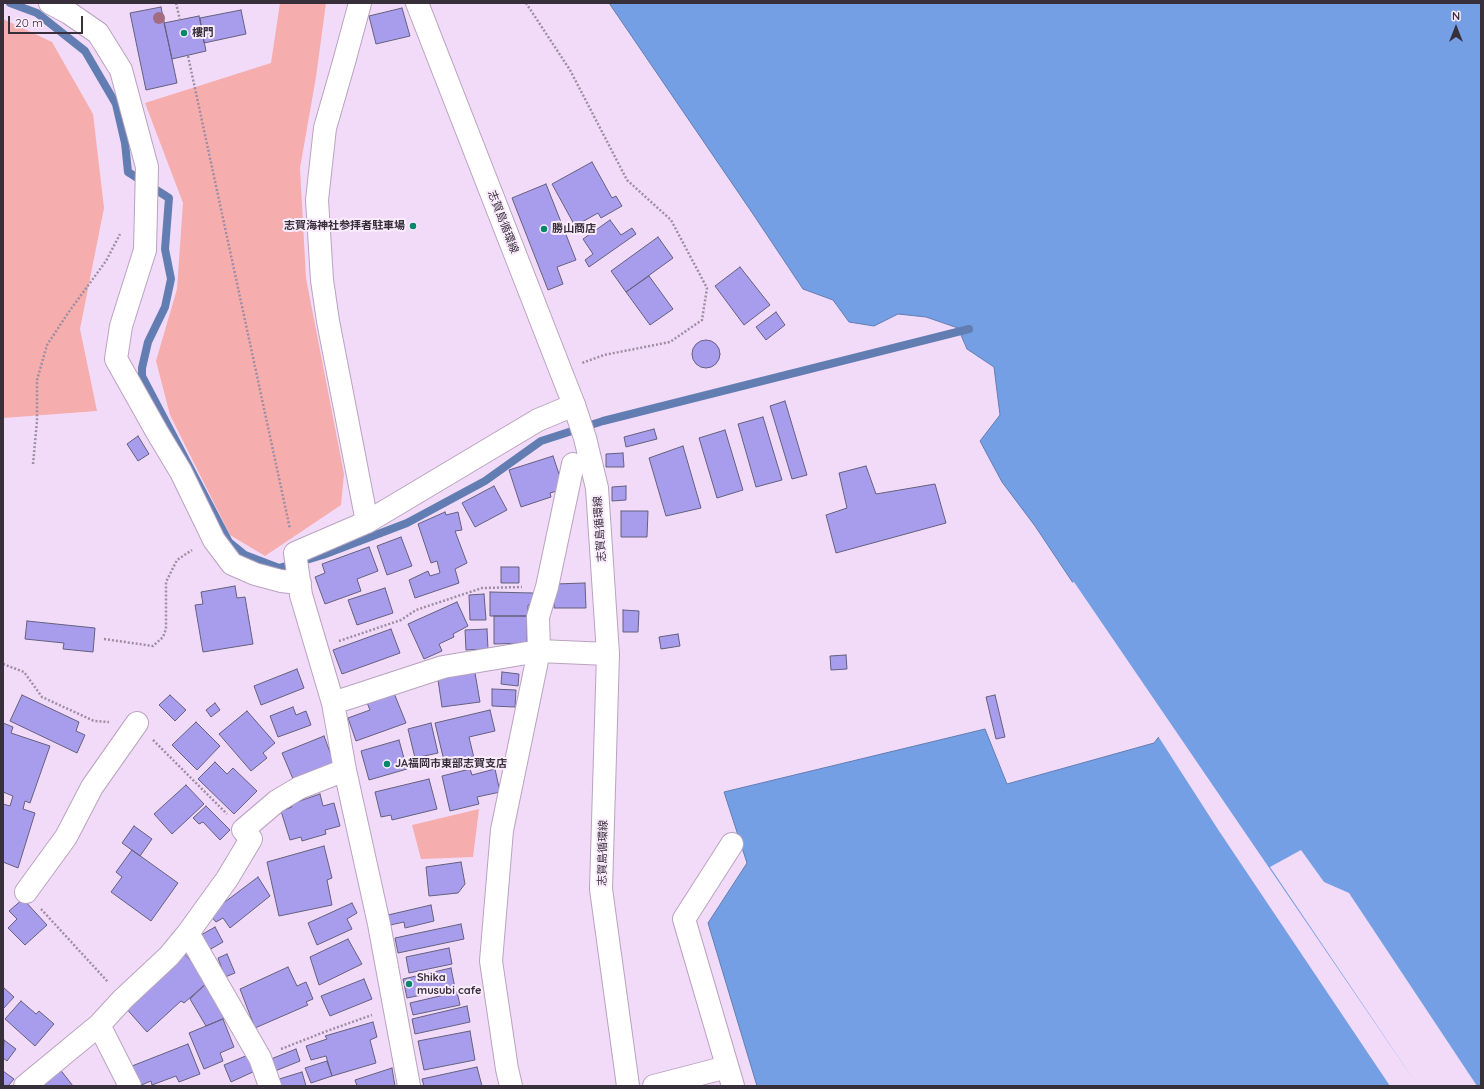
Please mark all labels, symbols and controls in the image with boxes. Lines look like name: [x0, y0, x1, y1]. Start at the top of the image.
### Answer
scale bar: [10, 8, 85, 34]
north arrow: [1436, 8, 1476, 48]
text: N: [1452, 9, 1460, 23]
text: 20 m: [15, 15, 43, 30]
place label: 樓門: [192, 26, 214, 40]
marker: 樓門: [179, 28, 189, 38]
street label: 志賀島循環線: [485, 189, 521, 255]
place label: 志賀海神社参拝者駐車場: [284, 219, 405, 233]
marker: 志賀海神社参拝者駐車場: [408, 221, 418, 231]
place label: 勝山商店: [552, 222, 596, 236]
marker: 勝山商店: [539, 224, 549, 234]
street label: 志賀島循環線: [591, 496, 609, 562]
place label: JA福岡市東部志賀支店: [395, 757, 507, 771]
marker: JA福岡市東部志賀支店: [382, 759, 392, 769]
street label: 志賀島循環線: [596, 820, 610, 886]
place label: Shika musubi cafe: [417, 971, 482, 997]
marker: Shika musubi cafe: [404, 979, 414, 989]

